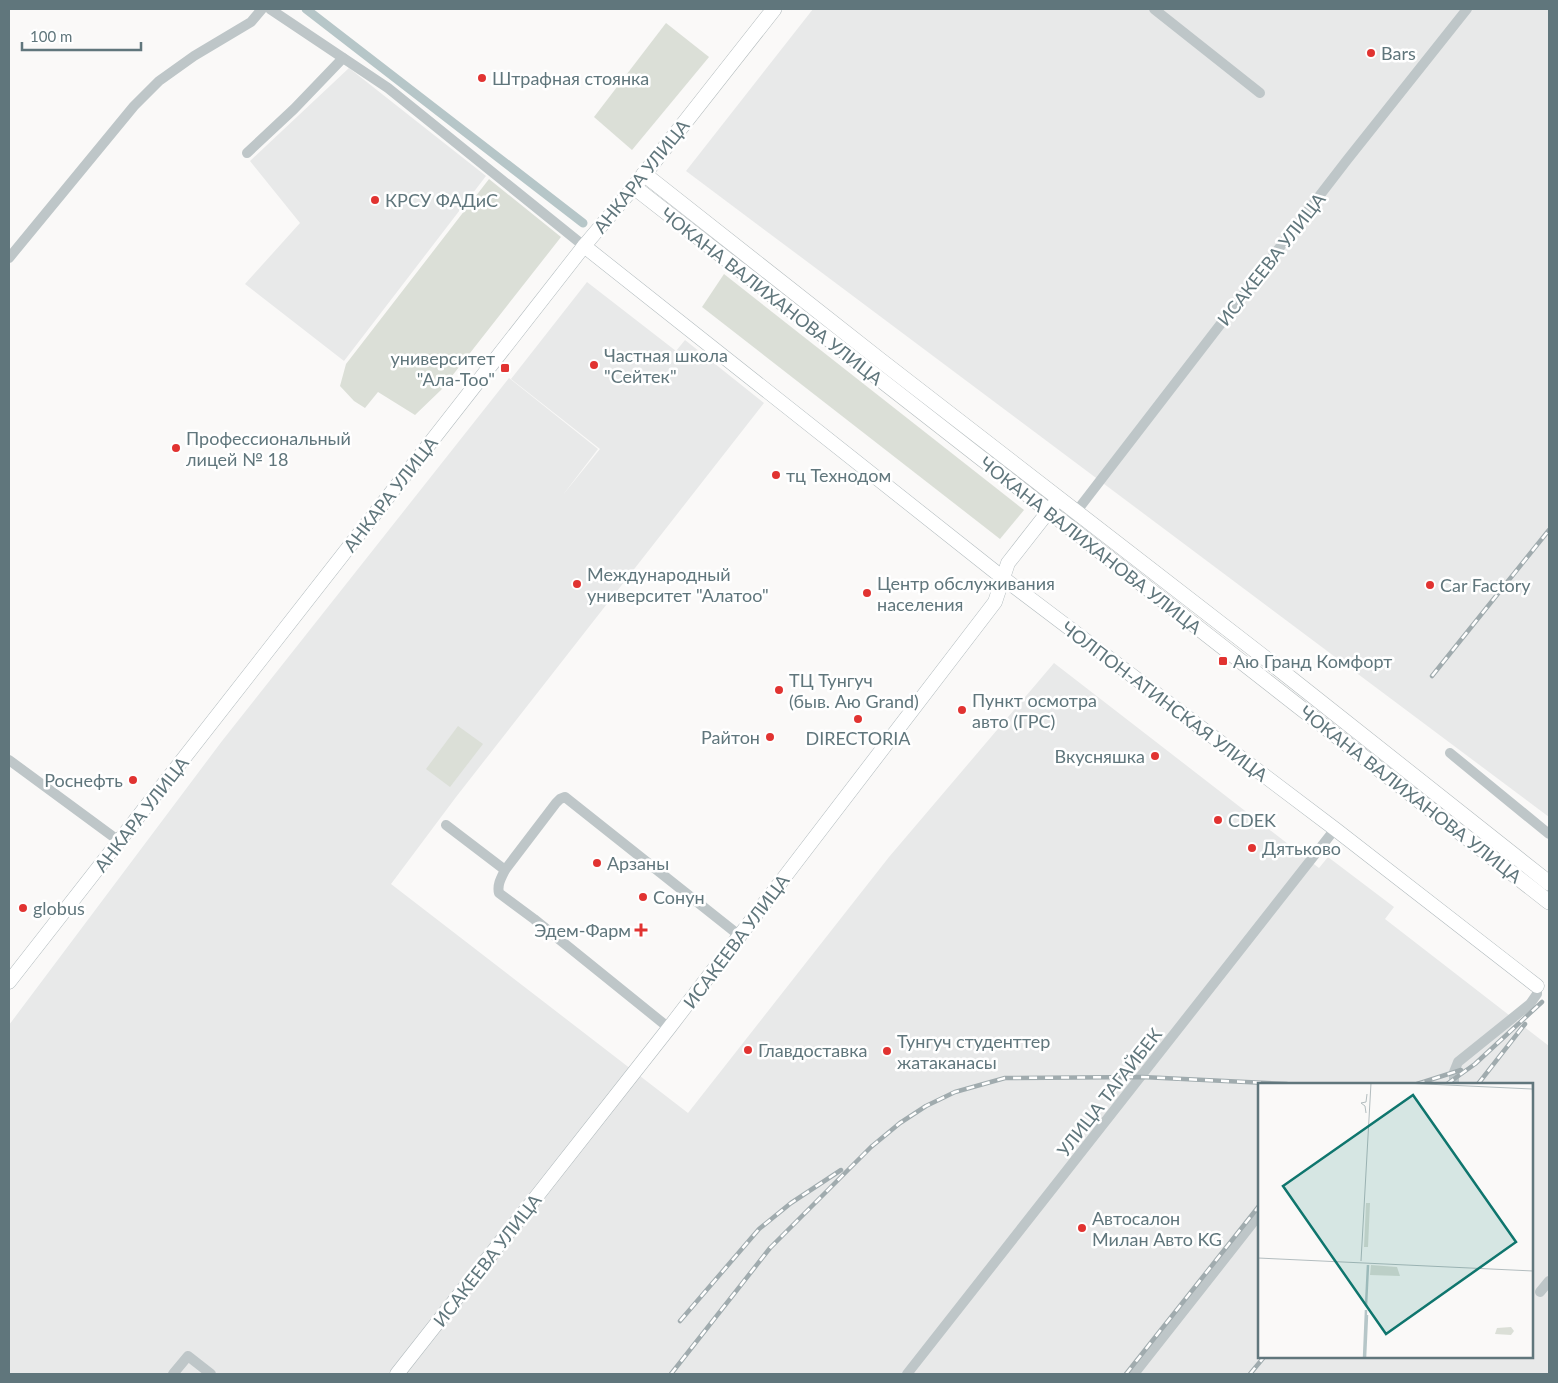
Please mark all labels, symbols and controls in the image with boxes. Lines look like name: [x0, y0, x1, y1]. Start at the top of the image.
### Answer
scale bar: [22, 20, 141, 52]
text: 100 m: [30, 27, 72, 45]
place label: Bars: [1381, 42, 1416, 64]
marker: Bars: [1365, 47, 1377, 59]
place label: Штрафная стоянка: [492, 67, 649, 89]
marker: Штрафная стоянка: [476, 72, 488, 84]
street label: АНКАРА УЛИЦА: [588, 114, 694, 237]
street label: ИСАКЕЕВА УЛИЦА: [1212, 188, 1330, 330]
place label: КРСУ ФАДиС: [385, 189, 498, 211]
marker: КРСУ ФАДиС: [369, 194, 381, 206]
street label: ЧОКАНА ВАЛИХАНОВА УЛИЦА: [657, 203, 888, 390]
place label: Частная школа "Сейтек": [604, 344, 728, 387]
place label: университет "Ала-Тоо": [391, 347, 495, 390]
marker: Частная школа "Сейтек": [588, 359, 600, 371]
marker: университет "Ала-Тоо": [499, 362, 511, 374]
place label: Профессиональный лицей № 18: [186, 427, 351, 470]
street label: АНКАРА УЛИЦА: [338, 431, 442, 556]
marker: Профессиональный лицей № 18: [170, 442, 182, 454]
street label: ЧОКАНА ВАЛИХАНОВА УЛИЦА: [976, 452, 1207, 639]
place label: тц Технодом: [786, 464, 891, 486]
marker: тц Технодом: [770, 469, 782, 481]
place label: Международный университет "Алатоо": [587, 563, 769, 606]
place label: Центр обслуживания населения: [877, 572, 1055, 615]
place label: Car Factory: [1440, 574, 1531, 596]
marker: Международный университет "Алатоо": [571, 578, 583, 590]
marker: Car Factory: [1424, 579, 1436, 591]
marker: Центр обслуживания населения: [861, 587, 873, 599]
street label: ЧОЛПОН-АТИНСКАЯ УЛИЦА: [1058, 616, 1273, 786]
place label: Аю Гранд Комфорт: [1233, 650, 1392, 672]
marker: Аю Гранд Комфорт: [1217, 655, 1229, 667]
place label: ТЦ Тунгуч (быв. Аю Grand): [789, 669, 919, 712]
marker: ТЦ Тунгуч (быв. Аю Grand): [773, 684, 785, 696]
place label: Пункт осмотра авто (ГРС): [972, 689, 1097, 732]
street label: ЧОКАНА ВАЛИХАНОВА УЛИЦА: [1296, 701, 1527, 888]
marker: Пункт осмотра авто (ГРС): [956, 704, 968, 716]
marker: DIRECTORIA: [852, 713, 864, 725]
place label: Райтон: [701, 726, 760, 748]
place label: DIRECTORIA: [805, 727, 911, 749]
marker: Райтон: [764, 731, 776, 743]
place label: Вкусняшка: [1055, 745, 1145, 767]
marker: Вкусняшка: [1149, 750, 1161, 762]
street label: АНКАРА УЛИЦА: [89, 751, 193, 876]
place label: Роснефть: [44, 769, 123, 791]
marker: Роснефть: [127, 774, 139, 786]
place label: CDEK: [1228, 809, 1276, 831]
marker: CDEK: [1212, 814, 1224, 826]
place label: Дятьково: [1262, 837, 1341, 859]
marker: Дятьково: [1246, 842, 1258, 854]
place label: Арзаны: [607, 852, 669, 874]
marker: Арзаны: [591, 857, 603, 869]
street label: ИСАКЕЕВА УЛИЦА: [678, 869, 794, 1012]
place label: Сонун: [653, 886, 705, 908]
marker: Сонун: [637, 891, 649, 903]
place label: globus: [33, 897, 85, 919]
marker: globus: [17, 902, 29, 914]
place label: Эдем-Фарм: [534, 919, 631, 941]
marker: Эдем-Фарм: [635, 924, 647, 936]
street label: УЛИЦА ТАГАЙБЕК: [1052, 1023, 1166, 1161]
place label: Тунгуч студенттер жатаканасы: [897, 1030, 1050, 1073]
place label: Главдоставка: [758, 1039, 867, 1061]
marker: Главдоставка: [742, 1044, 754, 1056]
marker: Тунгуч студенттер жатаканасы: [881, 1045, 893, 1057]
inset map: [1258, 1083, 1533, 1358]
street label: ИСАКЕЕВА УЛИЦА: [428, 1189, 546, 1331]
place label: Автосалон Милан Авто KG: [1092, 1207, 1222, 1250]
marker: Автосалон Милан Авто KG: [1076, 1222, 1088, 1234]

